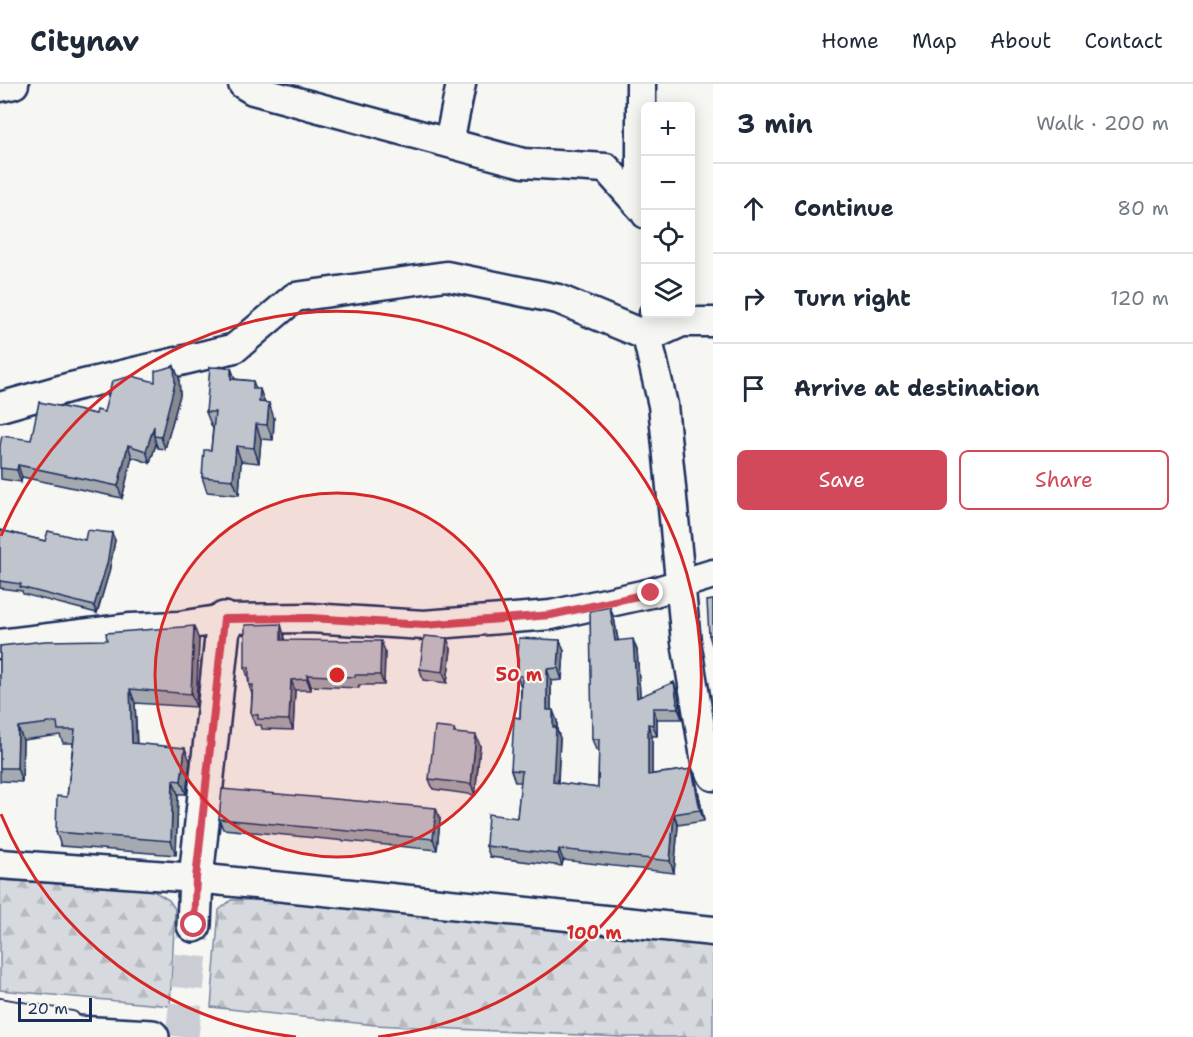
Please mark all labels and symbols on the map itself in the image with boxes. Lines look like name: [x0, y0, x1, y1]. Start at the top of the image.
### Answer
route end: [637, 579, 663, 605]
text: 50 m: [496, 663, 543, 687]
centre of rings: [327, 665, 347, 685]
route start: [180, 911, 206, 937]
text: 100 m: [566, 921, 622, 945]
scale bar: [18, 995, 92, 1022]

